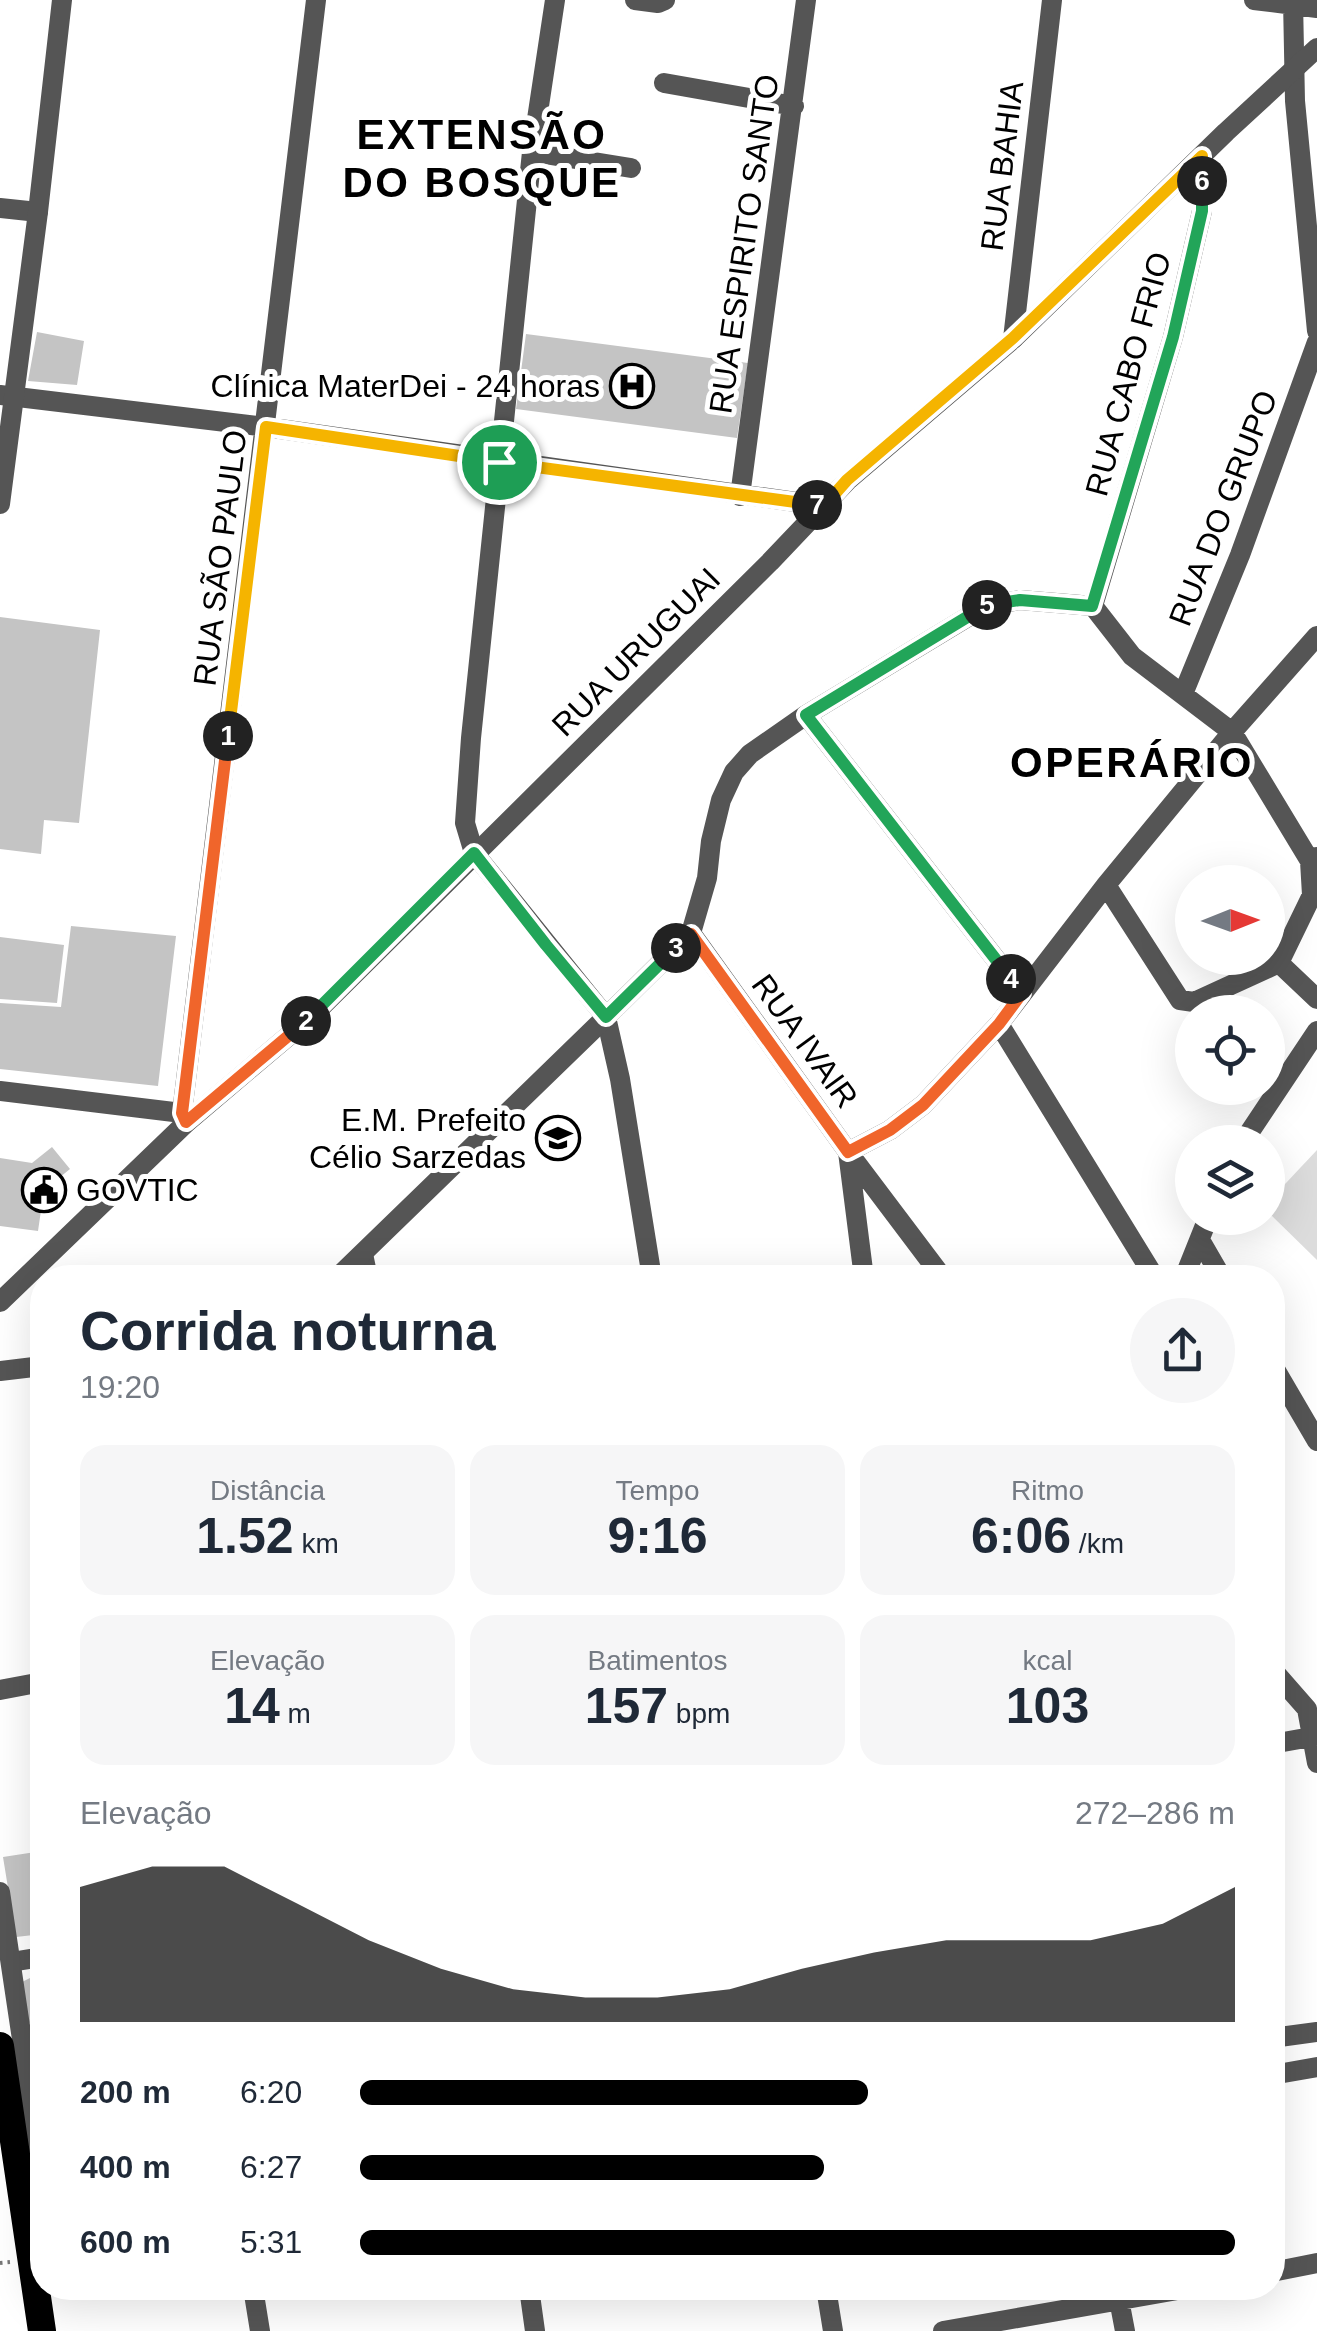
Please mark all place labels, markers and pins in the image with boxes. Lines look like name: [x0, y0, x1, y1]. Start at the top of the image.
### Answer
pin: 6: [1177, 156, 1227, 206]
hospital icon: Clínica MaterDei - 24 horas: [609, 363, 655, 409]
place label: Clínica MaterDei - 24 horas: [211, 368, 600, 404]
pin: [457, 420, 542, 505]
pin: 7: [792, 480, 842, 530]
pin: 5: [962, 580, 1012, 630]
pin: 1: [203, 711, 253, 761]
pin: 3: [651, 923, 701, 973]
pin: 4: [986, 954, 1036, 1004]
pin: 2: [281, 996, 331, 1046]
place label: E.M. Prefeito Célio Sarzedas: [309, 1102, 526, 1175]
school or university icon: E.M. Prefeito Célio Sarzedas: [535, 1115, 581, 1161]
public building icon: GOVTIC: [21, 1167, 67, 1213]
place label: GOVTIC: [76, 1172, 199, 1208]

